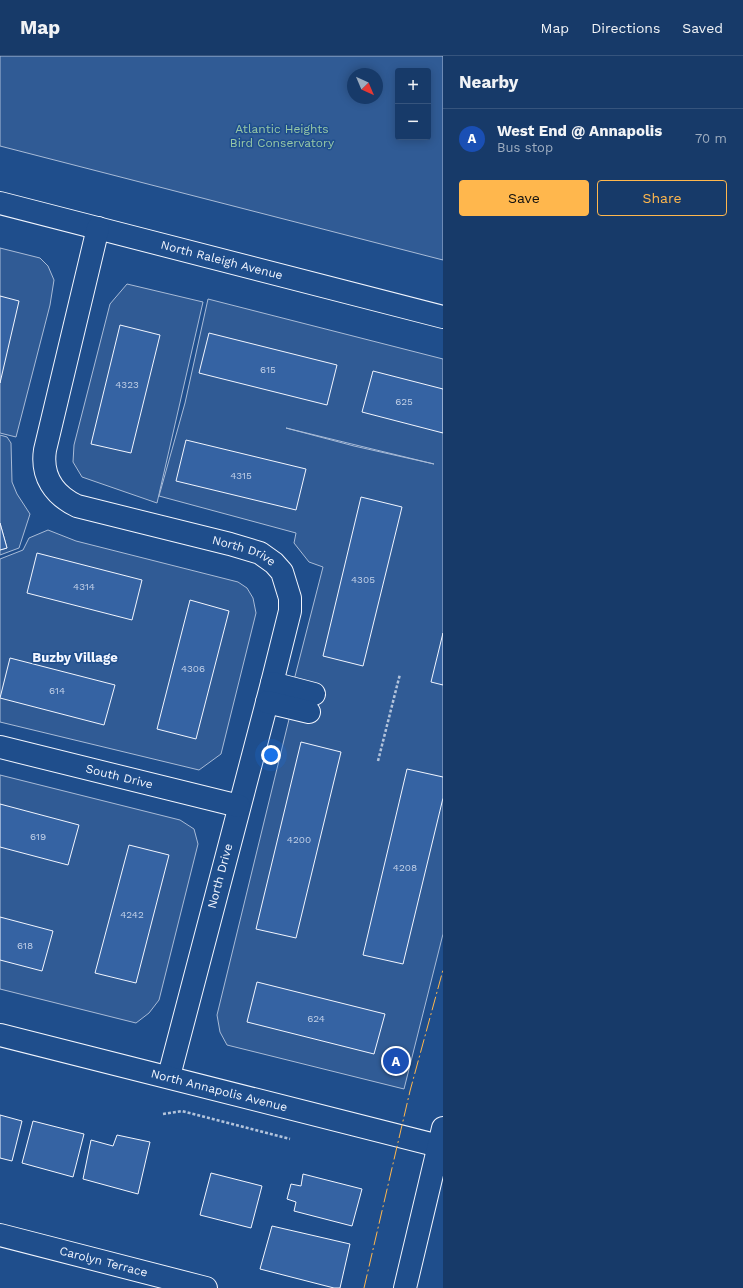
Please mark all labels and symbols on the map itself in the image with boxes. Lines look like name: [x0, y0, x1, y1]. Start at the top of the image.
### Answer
north arrow: [347, 68, 383, 104]
park label: Atlantic Heights Bird Conservatory: [230, 122, 335, 150]
street label: North Raleigh Avenue: [159, 238, 284, 283]
house number: 615: [260, 364, 276, 375]
house number: 4323: [115, 379, 139, 390]
house number: 625: [395, 396, 413, 407]
house number: 4315: [230, 470, 252, 481]
street label: North Drive: [211, 533, 278, 569]
house number: 4305: [351, 574, 375, 585]
house number: 4314: [73, 581, 95, 592]
district label: Buzby Village: [32, 650, 118, 665]
house number: 4306: [181, 663, 205, 674]
house number: 614: [49, 685, 65, 696]
your location: [261, 745, 281, 765]
street label: South Drive: [84, 761, 155, 792]
house number: 619: [30, 831, 46, 842]
house number: 4200: [287, 834, 311, 845]
street label: North Drive: [205, 842, 235, 910]
house number: 4208: [393, 862, 417, 873]
house number: 4242: [120, 909, 144, 920]
house number: 618: [17, 940, 33, 951]
house number: 624: [307, 1013, 325, 1024]
pin: A: [383, 1046, 409, 1076]
street label: North Annapolis Avenue: [149, 1066, 289, 1114]
street label: Carolyn Terrace: [58, 1244, 149, 1280]

